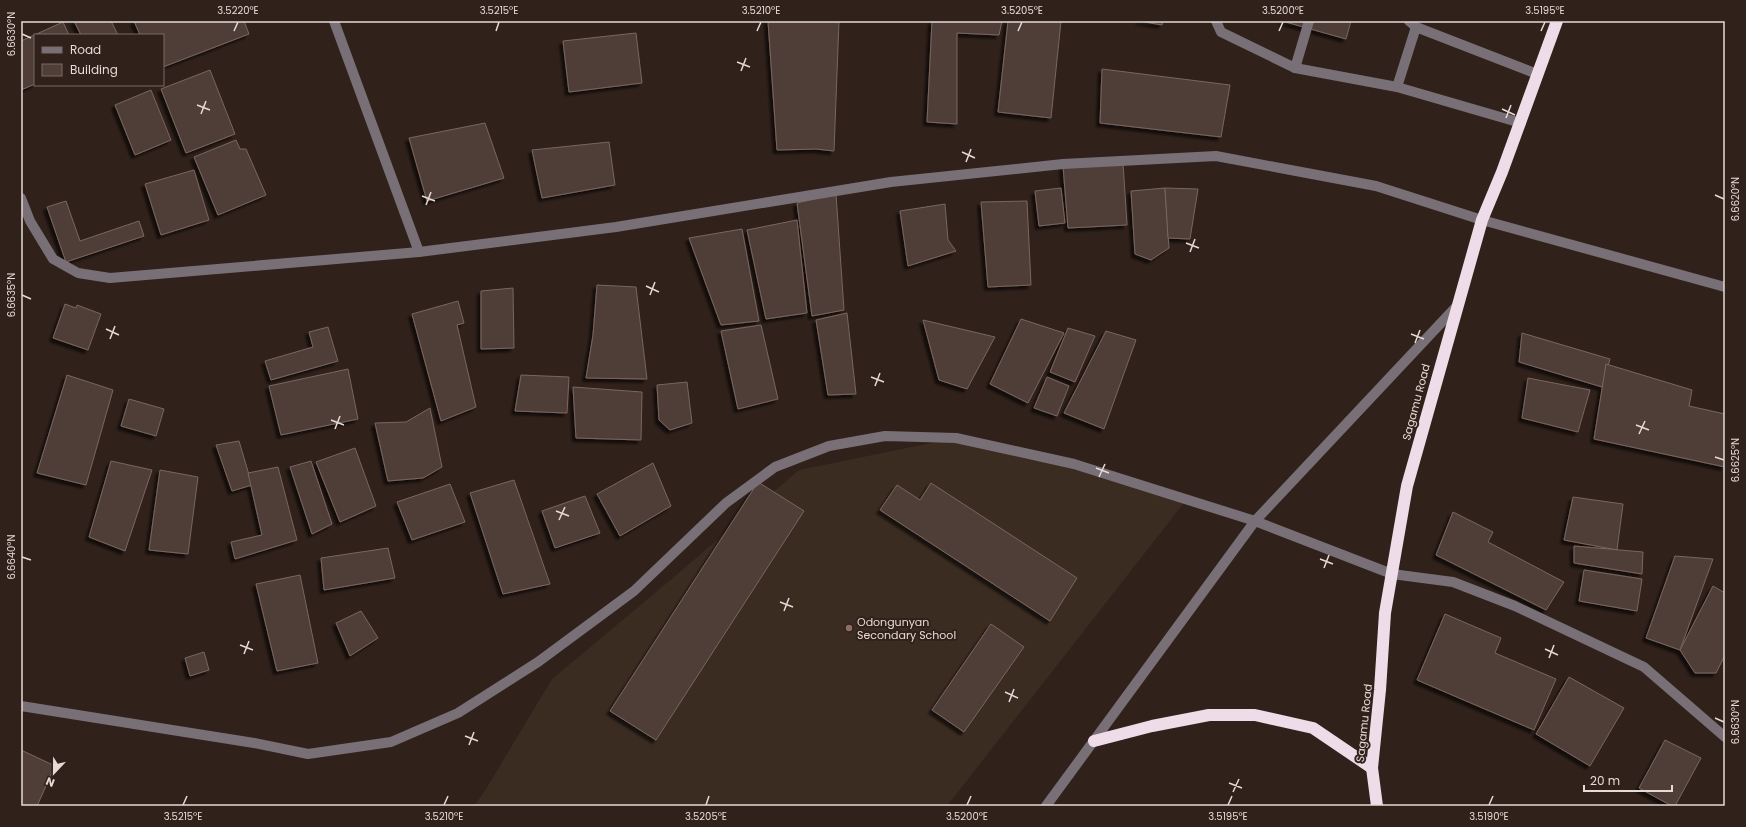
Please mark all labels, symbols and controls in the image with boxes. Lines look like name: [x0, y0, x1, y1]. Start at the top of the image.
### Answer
text: 3.5220°E: [217, 3, 259, 18]
text: 3.5215°E: [480, 3, 518, 18]
text: 3.5210°E: [742, 3, 780, 18]
text: 3.5205°E: [1001, 3, 1043, 18]
text: 3.5200°E: [1262, 3, 1304, 18]
text: 3.5195°E: [1525, 3, 1565, 18]
text: 6.6630°N: [4, 12, 19, 56]
legend: [34, 34, 164, 86]
text: Road: [70, 41, 101, 58]
text: Building: [70, 61, 118, 78]
text: 6.6620°N: [1728, 177, 1743, 221]
text: 6.6635°N: [4, 273, 19, 317]
street label: Sagamu Road: [1398, 362, 1434, 442]
text: 6.6625°N: [1728, 438, 1743, 482]
text: 6.6640°N: [4, 535, 19, 579]
place label: Odongunyan Secondary School: [857, 614, 956, 643]
marker: Odongunyan Secondary School: [844, 623, 854, 633]
street label: Sagamu Road: [1352, 683, 1376, 763]
text: 6.6630°N: [1728, 700, 1743, 744]
north arrow: [34, 753, 74, 793]
scale bar: [1584, 767, 1672, 793]
text: 20 m: [1590, 772, 1620, 789]
text: N: [43, 773, 57, 791]
text: 3.5215°E: [164, 809, 202, 824]
text: 3.5210°E: [425, 809, 463, 824]
text: 3.5205°E: [685, 809, 727, 824]
text: 3.5200°E: [946, 809, 988, 824]
text: 3.5195°E: [1208, 809, 1248, 824]
text: 3.5190°E: [1469, 809, 1509, 824]

